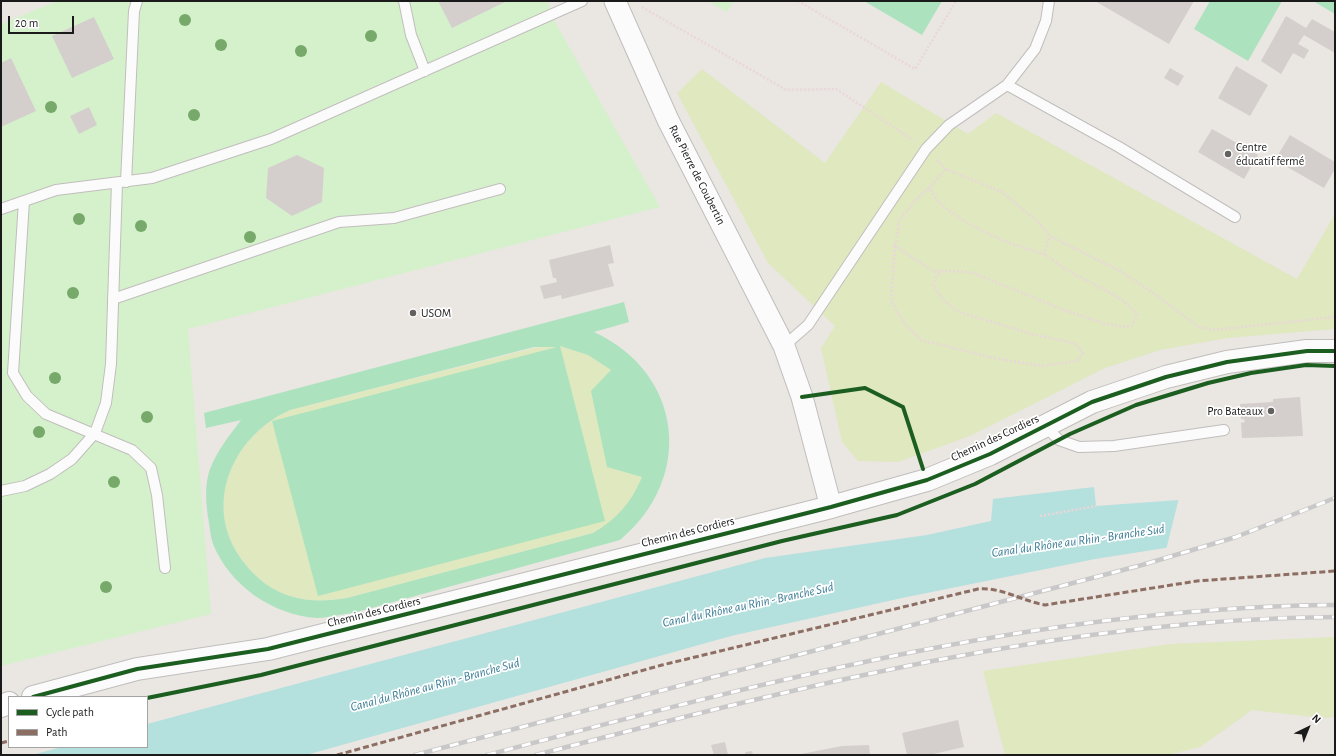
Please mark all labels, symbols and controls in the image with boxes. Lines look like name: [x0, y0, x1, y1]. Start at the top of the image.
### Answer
scale bar: [10, 8, 76, 34]
text: 20 m: [15, 17, 38, 29]
street label: Rue Pierre de Coubertin: [666, 123, 728, 227]
place label: Centre éducatif fermé: [1236, 140, 1304, 168]
marker: Centre éducatif fermé: [1223, 149, 1233, 159]
place label: USOM: [421, 306, 451, 320]
marker: USOM: [408, 308, 418, 318]
place label: Pro Bateaux: [1207, 404, 1263, 418]
marker: Pro Bateaux: [1266, 406, 1276, 416]
street label: Chemin des Cordiers: [949, 411, 1041, 465]
street label: Chemin des Cordiers: [640, 513, 736, 551]
water label: Canal du Rhône au Rhin - Branche Sud: [991, 521, 1165, 561]
water label: Canal du Rhône au Rhin - Branche Sud: [661, 579, 835, 631]
street label: Chemin des Cordiers: [326, 593, 422, 631]
water label: Canal du Rhône au Rhin - Branche Sud: [349, 655, 521, 715]
legend: [8, 696, 148, 748]
text: Cycle path: [46, 706, 94, 718]
north arrow: [1288, 708, 1328, 748]
text: N: [1310, 712, 1323, 725]
text: Path: [46, 726, 68, 738]

